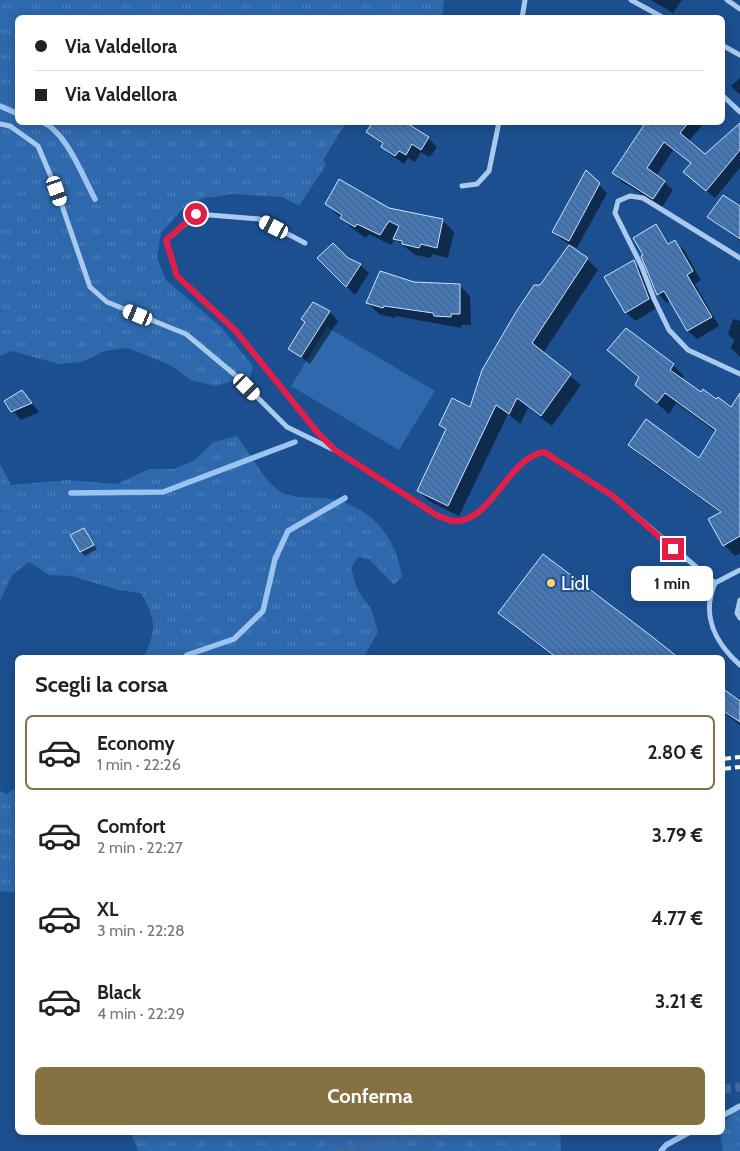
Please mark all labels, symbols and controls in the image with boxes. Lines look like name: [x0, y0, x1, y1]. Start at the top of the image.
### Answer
text: Via Valdellora: [65, 35, 177, 58]
text: Via Valdellora: [65, 83, 177, 106]
car: [45, 174, 68, 208]
route start: [185, 203, 207, 225]
car: [257, 214, 290, 240]
car: [121, 302, 154, 328]
car: [231, 371, 262, 403]
route end: [662, 538, 684, 560]
callout: 1 min: [632, 566, 714, 602]
place label: Lidl: [561, 572, 590, 595]
text: 1 min: [654, 574, 690, 593]
marker: Lidl: [545, 577, 557, 589]
text: Scegli la corsa: [35, 671, 168, 698]
icon: car: [37, 730, 82, 775]
text: Economy: [97, 732, 175, 755]
text: 2.80 €: [647, 741, 703, 764]
text: 1 min · 22:26: [97, 755, 181, 774]
icon: car: [37, 813, 82, 858]
text: Comfort: [97, 815, 166, 838]
text: 3.79 €: [652, 824, 703, 847]
text: 2 min · 22:27: [97, 838, 183, 857]
icon: car: [37, 896, 82, 941]
text: XL: [97, 898, 118, 921]
text: 4.77 €: [651, 907, 703, 930]
text: 3 min · 22:28: [97, 921, 185, 940]
icon: car: [37, 979, 82, 1024]
text: Black: [97, 981, 141, 1004]
text: 3.21 €: [655, 990, 703, 1013]
text: 4 min · 22:29: [97, 1004, 185, 1023]
button: Conferma: [35, 1067, 705, 1125]

